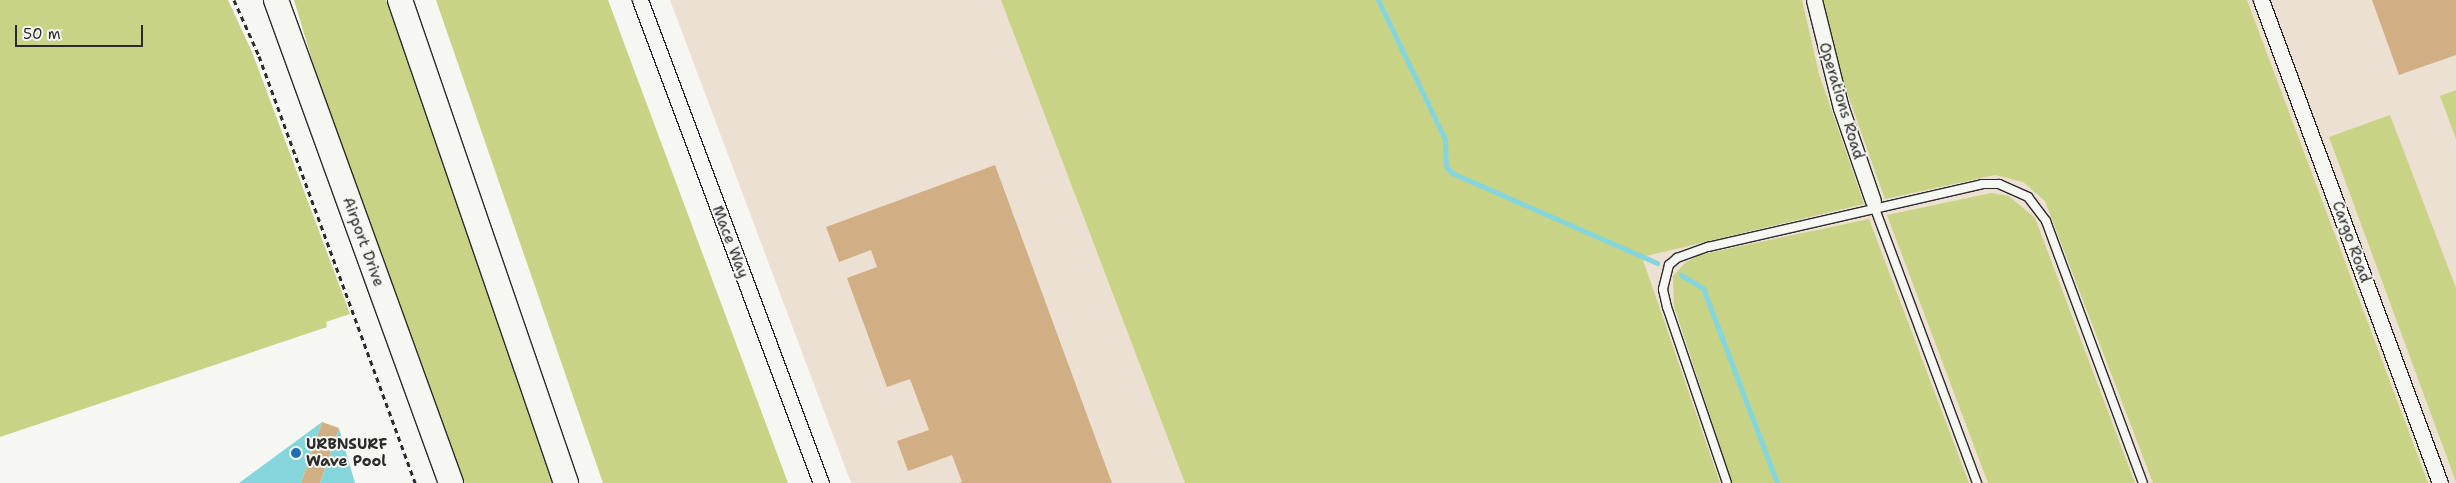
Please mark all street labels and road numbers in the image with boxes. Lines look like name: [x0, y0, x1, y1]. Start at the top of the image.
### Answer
street label: Operations Road: [1815, 40, 1867, 162]
street label: Airport Drive: [338, 195, 388, 289]
street label: Cargo Road: [2328, 199, 2374, 285]
street label: Mace Way: [708, 203, 752, 281]

